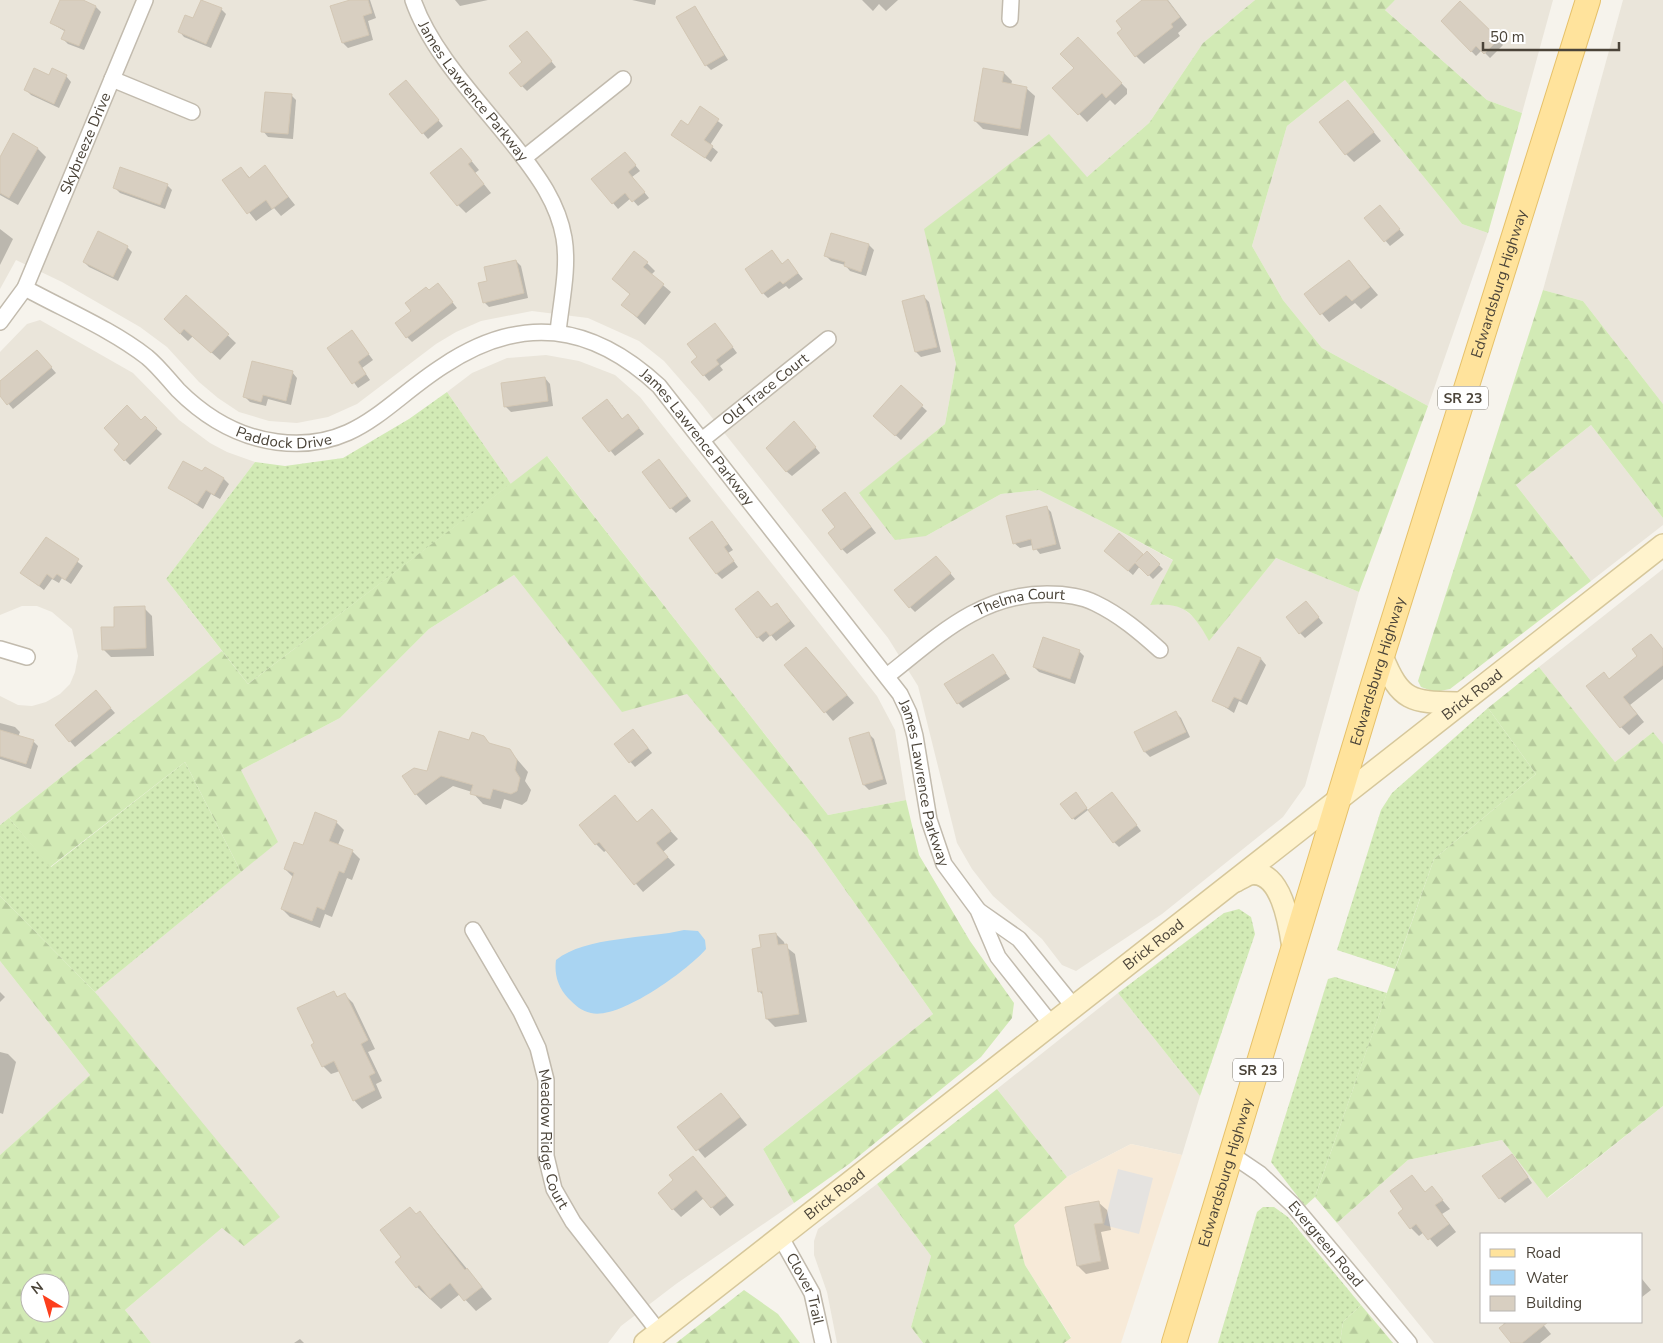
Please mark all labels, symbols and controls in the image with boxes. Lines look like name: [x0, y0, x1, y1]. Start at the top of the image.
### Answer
street label: James Lawrence Parkway: [413, 17, 533, 166]
scale bar: [1483, 20, 1619, 52]
text: 50 m: [1490, 27, 1525, 47]
street label: Skybreeze Drive: [55, 89, 115, 197]
street label: Edwardsburg Highway: [1466, 207, 1532, 360]
street label: Old Trace Court: [718, 348, 813, 430]
street label: James Lawrence Parkway: [635, 363, 759, 510]
road number: SR 23: [1438, 386, 1488, 409]
street label: Paddock Drive: [233, 422, 334, 453]
street label: Thelma Court: [972, 584, 1067, 621]
street label: Edwardsburg Highway: [1345, 594, 1410, 748]
street label: Brick Road: [1438, 664, 1507, 725]
street label: James Lawrence Parkway: [893, 695, 954, 869]
street label: Brick Road: [1119, 914, 1188, 975]
road number: SR 23: [1233, 1058, 1283, 1082]
street label: Meadow Ridge Court: [534, 1067, 574, 1213]
street label: Edwardsburg Highway: [1194, 1096, 1258, 1249]
street label: Brick Road: [800, 1164, 869, 1224]
street label: Evergreen Road: [1284, 1197, 1368, 1291]
legend: [1480, 1233, 1643, 1323]
text: Road: [1526, 1243, 1561, 1263]
street label: Clover Trail: [781, 1249, 829, 1327]
text: Water: [1526, 1268, 1569, 1288]
north arrow: [20, 1273, 70, 1323]
text: N: [27, 1277, 47, 1299]
text: Building: [1526, 1293, 1582, 1313]

